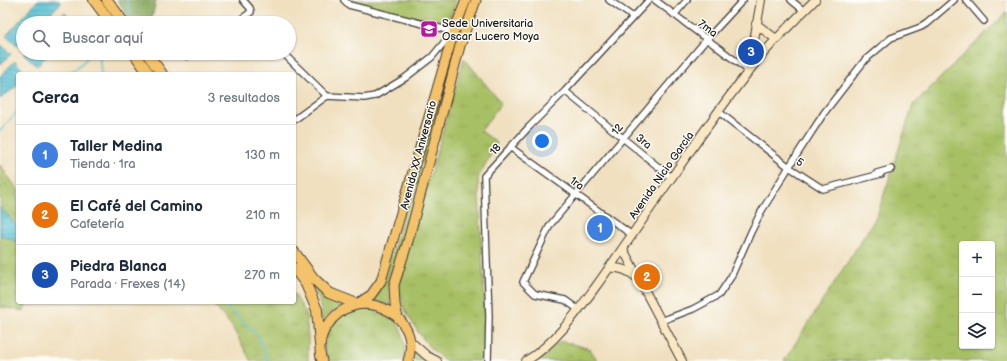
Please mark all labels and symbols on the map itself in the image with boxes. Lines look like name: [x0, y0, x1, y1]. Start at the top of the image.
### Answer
place label: Sede Universitaria Oscar Lucero Moya: [442, 17, 539, 43]
street label: 7ma: [696, 17, 720, 40]
school or university icon: Sede Universitaria Oscar Lucero Moya: [419, 19, 439, 39]
pin: 3: [738, 37, 764, 67]
street label: Avenida XX Aniversario: [398, 99, 439, 211]
street label: 12: [609, 121, 626, 138]
street label: Avenida Nicio García: [626, 129, 697, 222]
your location: [532, 131, 552, 151]
street label: 3ra: [633, 131, 654, 152]
street label: 18: [487, 141, 504, 158]
street label: 5: [793, 155, 806, 170]
street label: 1ra: [567, 174, 586, 193]
pin: 1: [587, 213, 613, 243]
pin: 2: [634, 262, 660, 292]

